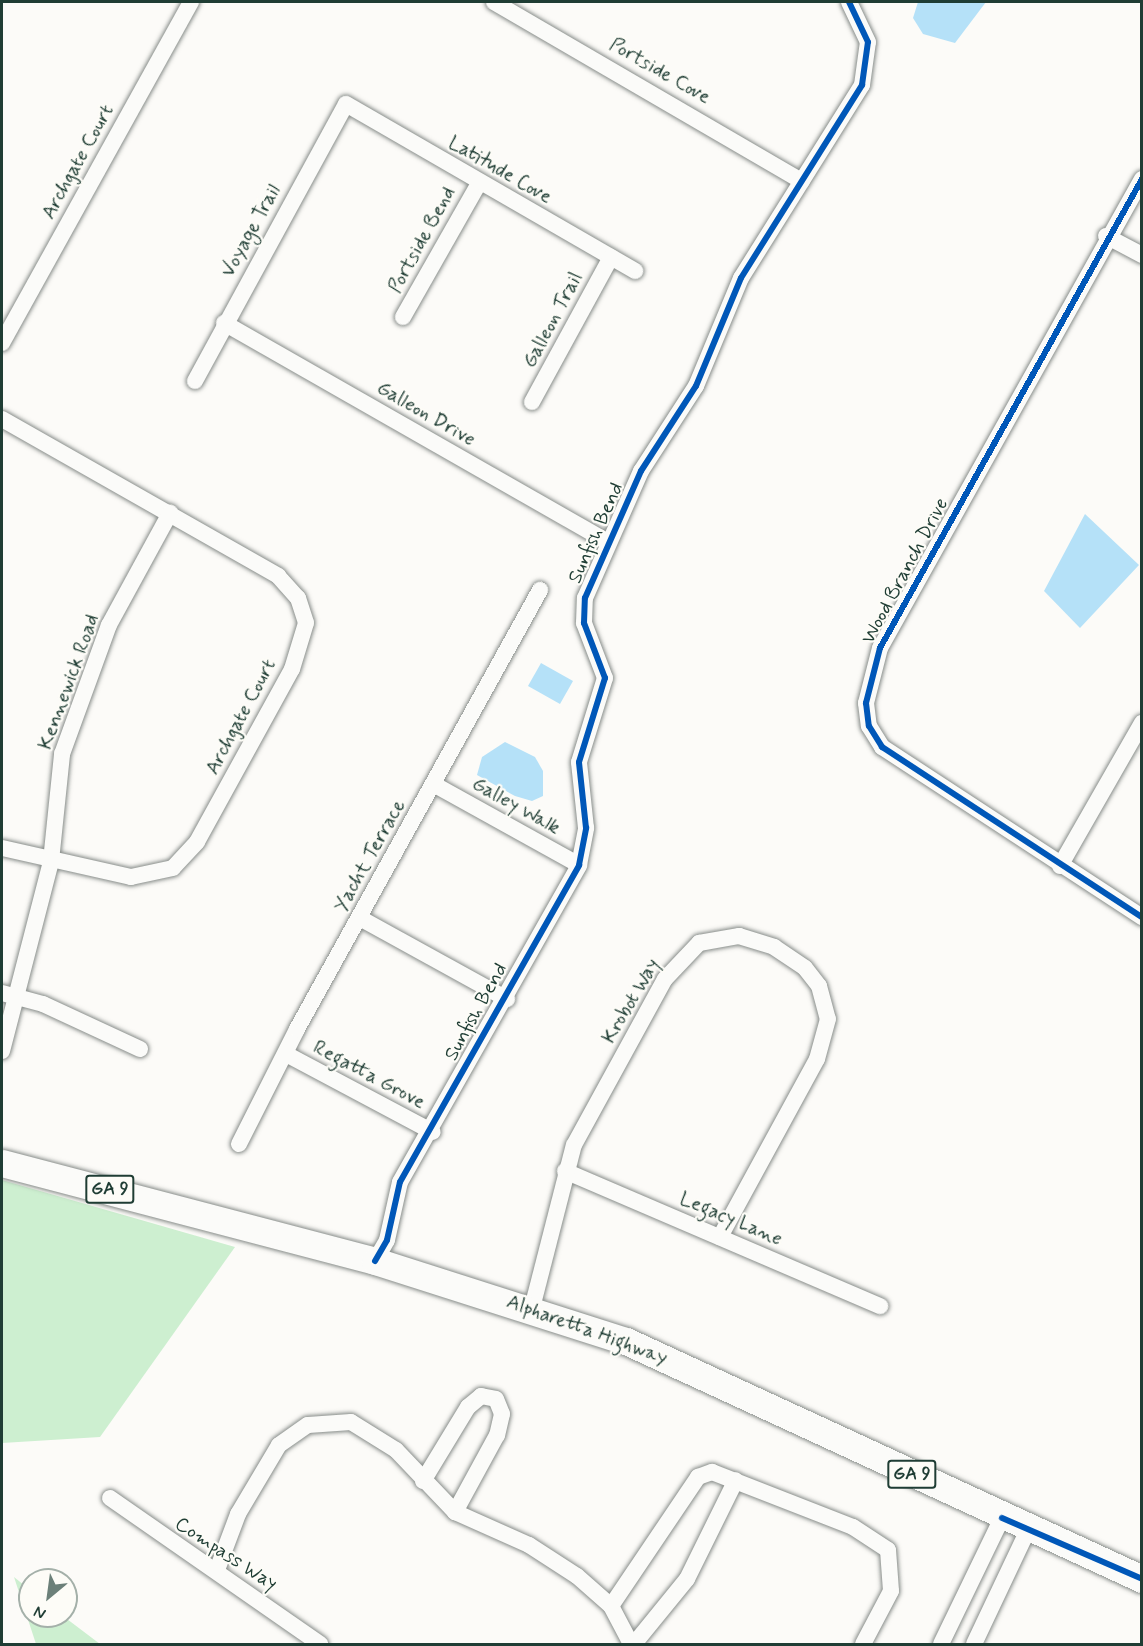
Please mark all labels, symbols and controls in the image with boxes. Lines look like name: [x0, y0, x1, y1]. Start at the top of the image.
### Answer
street label: Portside Cove: [605, 32, 715, 110]
street label: Archgate Court: [36, 100, 120, 224]
street label: Latitude Cove: [443, 130, 557, 210]
street label: Voyage Trail: [216, 181, 286, 281]
street label: Portside Bend: [383, 182, 461, 298]
street label: Galleon Trail: [519, 270, 587, 370]
street label: Galleon Drive: [373, 377, 479, 451]
street label: Sunfish Bend: [563, 479, 629, 587]
street label: Wood Branch Drive: [856, 492, 954, 650]
street label: Kennewick Road: [33, 611, 105, 753]
street label: Archgate Court: [200, 654, 282, 780]
street label: Galley Walk: [467, 771, 565, 841]
street label: Yacht Terrace: [330, 797, 410, 915]
street label: Krobot Way: [596, 952, 666, 1050]
street label: Sunfish Bend: [439, 959, 513, 1065]
street label: Regatta Grove: [309, 1035, 429, 1115]
road number: GA 9: [84, 1174, 136, 1204]
street label: Legacy Lane: [677, 1187, 785, 1251]
street label: Alpharetta Highway: [504, 1290, 670, 1370]
road number: GA 9: [886, 1459, 938, 1489]
street label: Compass Way: [169, 1511, 283, 1597]
north arrow: [18, 1568, 78, 1628]
text: N: [30, 1601, 50, 1624]

